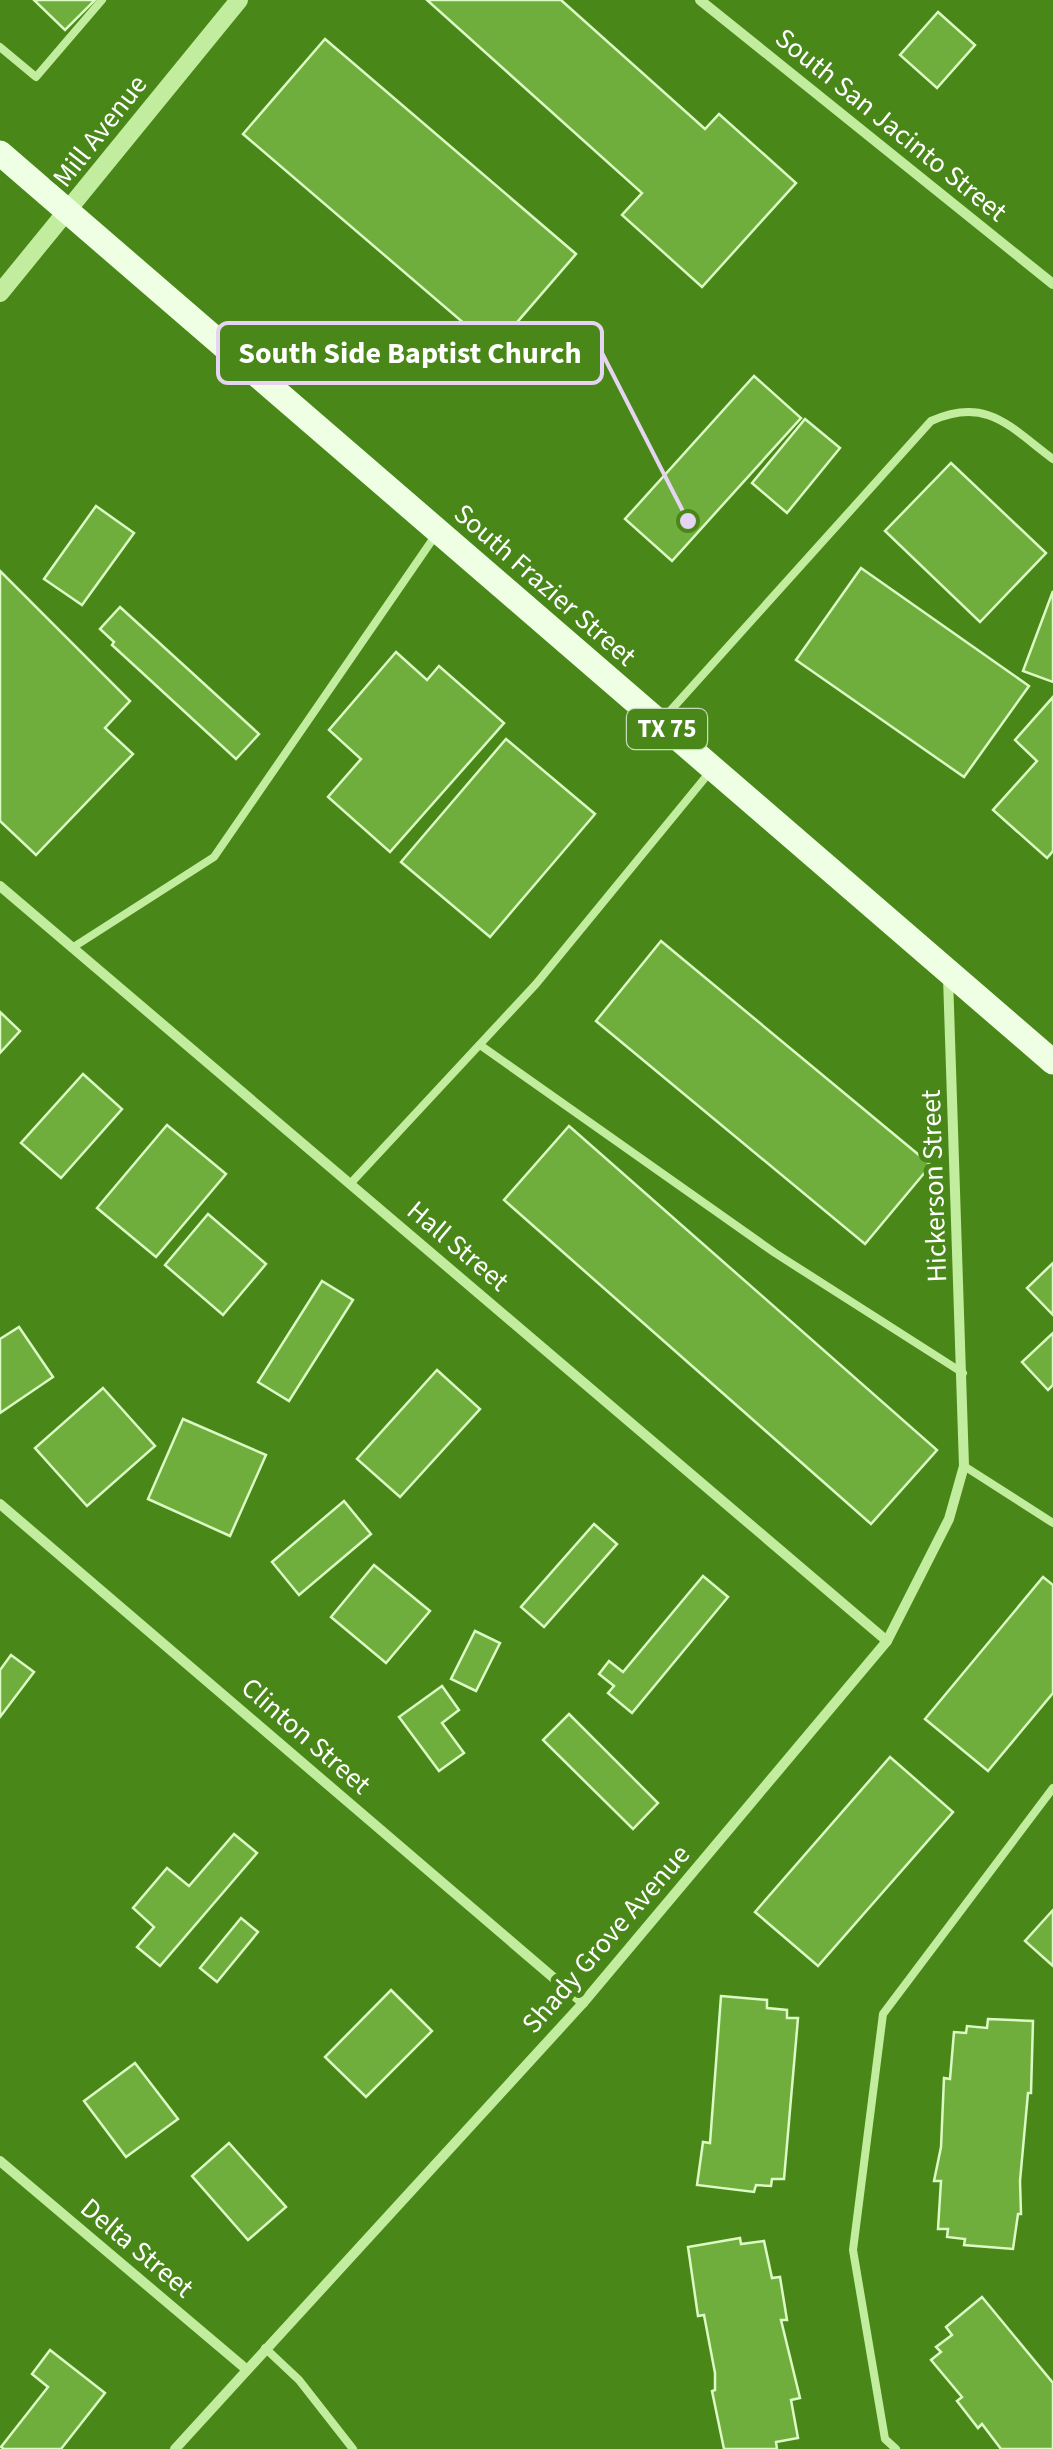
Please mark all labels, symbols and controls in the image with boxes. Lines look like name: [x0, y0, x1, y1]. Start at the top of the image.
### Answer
street label: South San Jacinto Street: [766, 19, 1016, 232]
street label: Mill Avenue: [43, 66, 157, 196]
callout: South Side Baptist Church: [218, 323, 602, 383]
text: South Side Baptist Church: [238, 332, 582, 375]
street label: South Frazier Street: [445, 494, 645, 676]
road number: TX 75: [627, 709, 707, 749]
street label: Hickerson Street: [911, 1088, 957, 1283]
street label: Hall Street: [398, 1191, 518, 1301]
street label: Clinton Street: [232, 1668, 380, 1804]
street label: Shady Grove Avenue: [512, 1836, 700, 2042]
street label: Delta Street: [72, 2189, 203, 2308]

